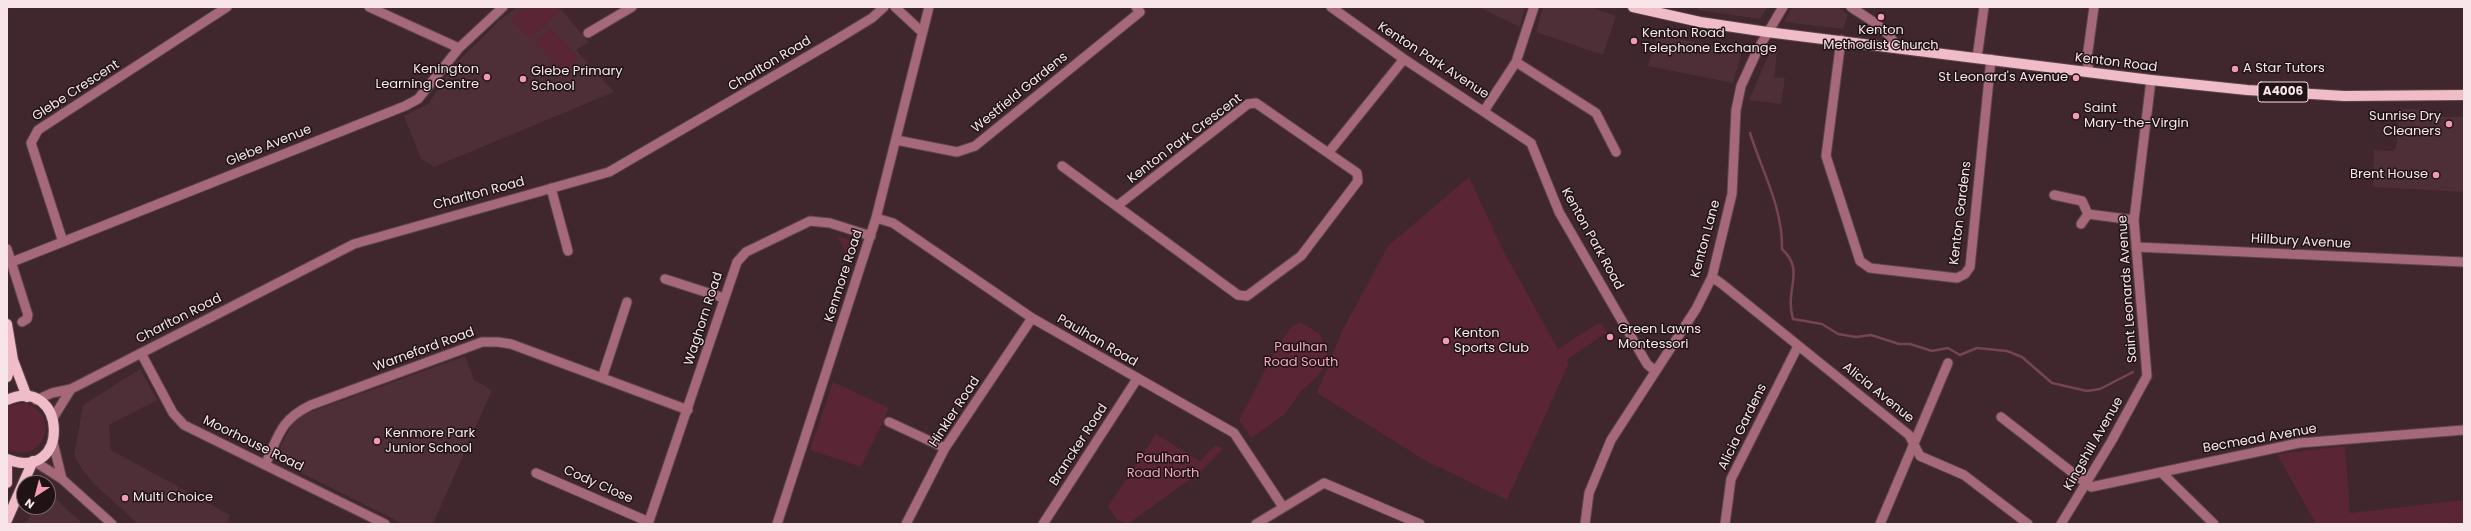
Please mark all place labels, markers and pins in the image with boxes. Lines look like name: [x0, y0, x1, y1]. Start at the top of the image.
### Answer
marker: Kenton Methodist Church: [1876, 12, 1886, 22]
place label: Kenton Methodist Church: [1823, 23, 1939, 54]
place label: Kenton Road Telephone Exchange: [1642, 26, 1777, 57]
marker: Kenton Road Telephone Exchange: [1629, 36, 1639, 46]
place label: A Star Tutors: [2243, 61, 2325, 77]
place label: Kenington Learning Centre: [376, 62, 479, 93]
place label: Glebe Primary School: [531, 64, 623, 95]
marker: A Star Tutors: [2230, 64, 2240, 74]
place label: St Leonard's Avenue: [1938, 70, 2068, 86]
marker: Kenington Learning Centre: [482, 72, 492, 82]
marker: St Leonard's Avenue: [2071, 73, 2081, 83]
marker: Glebe Primary School: [518, 74, 528, 84]
place label: Saint Mary-the-Virgin: [2084, 101, 2189, 132]
place label: Sunrise Dry Cleaners: [2369, 109, 2441, 140]
marker: Saint Mary-the-Virgin: [2071, 111, 2081, 121]
marker: Sunrise Dry Cleaners: [2444, 119, 2454, 129]
place label: Brent House: [2350, 167, 2428, 183]
marker: Brent House: [2431, 170, 2441, 180]
place label: Green Lawns Montessori: [1618, 322, 1701, 353]
place label: Kenton Sports Club: [1454, 326, 1529, 357]
marker: Green Lawns Montessori: [1605, 332, 1615, 342]
marker: Kenton Sports Club: [1441, 336, 1451, 346]
place label: Kenmore Park Junior School: [385, 426, 475, 457]
marker: Kenmore Park Junior School: [372, 436, 382, 446]
place label: Multi Choice: [133, 490, 213, 506]
marker: Multi Choice: [120, 493, 130, 503]

